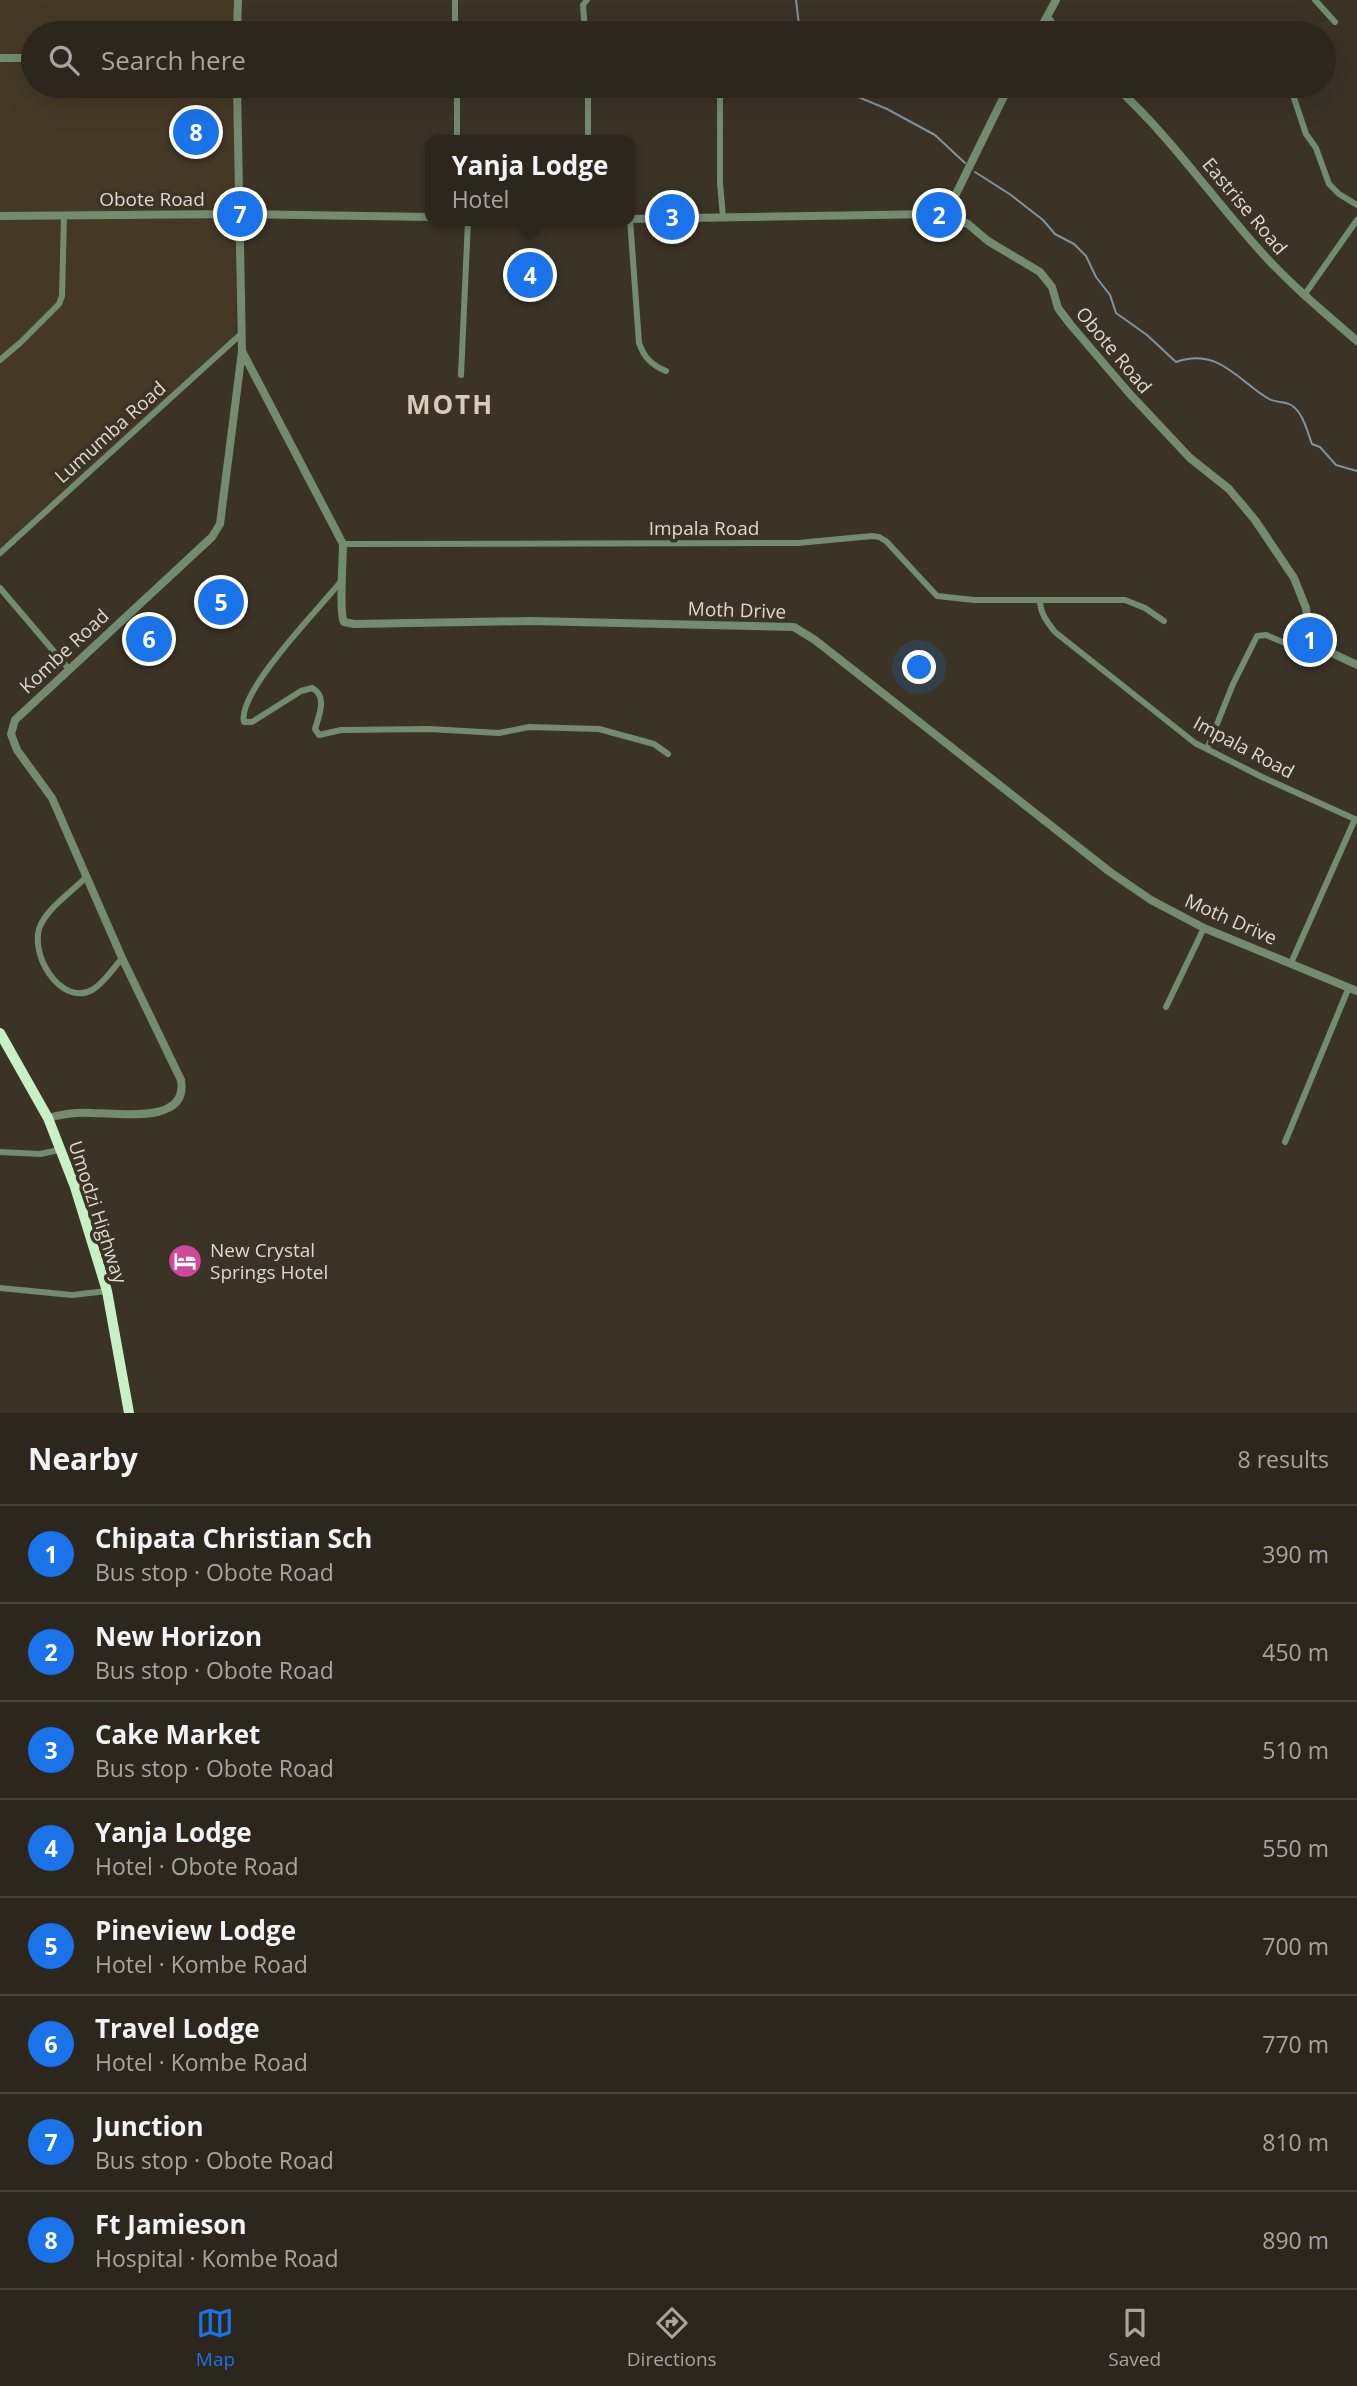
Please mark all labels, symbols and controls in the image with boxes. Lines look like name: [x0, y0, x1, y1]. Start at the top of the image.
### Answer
search box: [21, 21, 1336, 98]
icon: search: [45, 41, 83, 79]
text: Search here: [101, 42, 246, 78]
pin: 8: [173, 106, 219, 158]
popup: [425, 135, 635, 226]
text: Yanja Lodge: [452, 147, 608, 183]
street label: Eastrise Road: [1197, 152, 1293, 260]
text: Hotel: [452, 183, 509, 215]
street label: Obote Road: [99, 186, 205, 212]
pin: 7: [217, 188, 263, 240]
pin: 2: [916, 189, 962, 241]
pin: 3: [649, 191, 695, 243]
pin: 4: [507, 249, 553, 301]
street label: Obote Road: [1070, 301, 1158, 399]
street label: Lumumba Road: [49, 375, 171, 489]
district label: MOTH: [406, 386, 494, 422]
street label: Impala Road: [649, 515, 759, 541]
pin: 5: [198, 576, 244, 628]
street label: Moth Drive: [687, 595, 787, 625]
street label: Kombe Road: [14, 603, 114, 699]
pin: 6: [126, 613, 172, 665]
pin: 1: [1287, 614, 1333, 666]
your location: [902, 650, 936, 684]
street label: Impala Road: [1189, 710, 1299, 784]
street label: Moth Drive: [1181, 887, 1281, 951]
street label: Umodzi Highway: [63, 1137, 133, 1287]
place label: New Crystal Springs Hotel: [210, 1237, 328, 1285]
hotel icon: New Crystal Springs Hotel: [166, 1242, 204, 1280]
text: Nearby: [28, 1438, 138, 1479]
text: 8 results: [1238, 1443, 1329, 1475]
text: Chipata Christian Sch: [95, 1520, 372, 1556]
text: 1: [44, 1538, 58, 1570]
text: 390 m: [1262, 1538, 1329, 1570]
text: Bus stop · Obote Road: [95, 1556, 334, 1588]
text: New Horizon: [95, 1618, 262, 1654]
text: 2: [44, 1636, 58, 1668]
text: 450 m: [1262, 1636, 1329, 1668]
text: Bus stop · Obote Road: [95, 1654, 334, 1686]
text: Cake Market: [95, 1716, 260, 1752]
text: 3: [44, 1734, 58, 1766]
text: 510 m: [1262, 1734, 1329, 1766]
text: Bus stop · Obote Road: [95, 1752, 334, 1784]
text: Yanja Lodge: [95, 1814, 252, 1850]
text: 4: [44, 1832, 58, 1864]
text: 550 m: [1262, 1832, 1329, 1864]
text: Hotel · Obote Road: [95, 1850, 298, 1882]
text: Pineview Lodge: [95, 1912, 296, 1948]
text: 5: [44, 1930, 58, 1962]
text: 700 m: [1262, 1930, 1329, 1962]
text: Hotel · Kombe Road: [95, 1948, 308, 1980]
text: Travel Lodge: [95, 2010, 260, 2046]
text: 6: [44, 2028, 58, 2060]
text: 770 m: [1262, 2028, 1329, 2060]
text: Hotel · Kombe Road: [95, 2046, 308, 2078]
text: Junction: [95, 2108, 204, 2144]
text: 7: [44, 2126, 58, 2158]
text: 810 m: [1262, 2126, 1329, 2158]
text: Bus stop · Obote Road: [95, 2144, 334, 2176]
text: Ft Jamieson: [95, 2206, 247, 2242]
text: 8: [44, 2224, 58, 2256]
text: 890 m: [1262, 2224, 1329, 2256]
text: Hospital · Kombe Road: [95, 2242, 338, 2274]
tab: Map: [196, 2304, 235, 2372]
tab: Directions: [627, 2304, 717, 2372]
tab: Saved: [1108, 2304, 1161, 2372]

